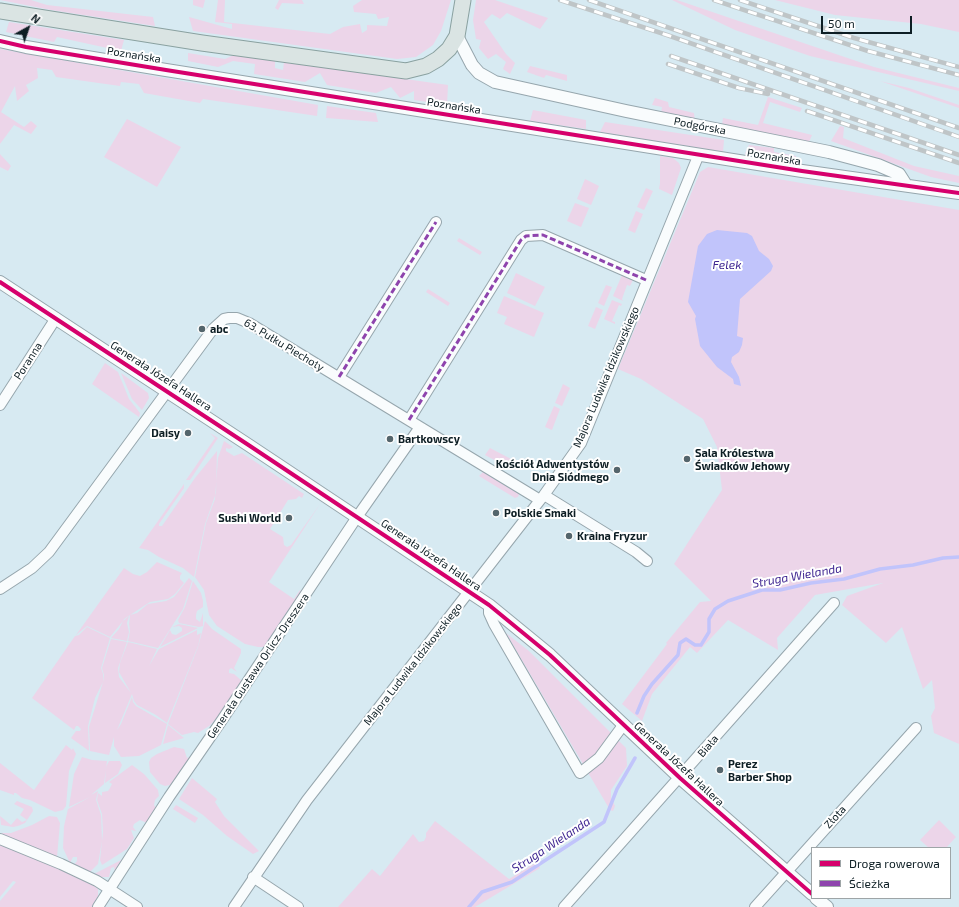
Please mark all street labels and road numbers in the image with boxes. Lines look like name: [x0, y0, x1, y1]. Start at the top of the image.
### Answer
street label: Poznańska: [106, 44, 162, 66]
street label: Poznańska: [426, 95, 482, 117]
street label: Podgórska: [673, 114, 727, 138]
street label: Poznańska: [746, 146, 802, 168]
street label: Majora Ludwika Idzikowskiego: [570, 304, 642, 450]
street label: 63. Pułku Piechoty: [242, 316, 326, 374]
street label: Generała Józefa Hallera: [108, 338, 214, 414]
street label: Poranna: [11, 340, 45, 382]
street label: Generała Józefa Hallera: [378, 517, 484, 593]
street label: Generała Gustawa Orlicz-Dreszera: [204, 591, 312, 741]
street label: Majora Ludwika Idzikowskiego: [361, 600, 465, 728]
street label: Generała Józefa Hallera: [631, 719, 727, 809]
street label: Biała: [695, 732, 721, 760]
street label: Złota: [821, 803, 849, 831]

